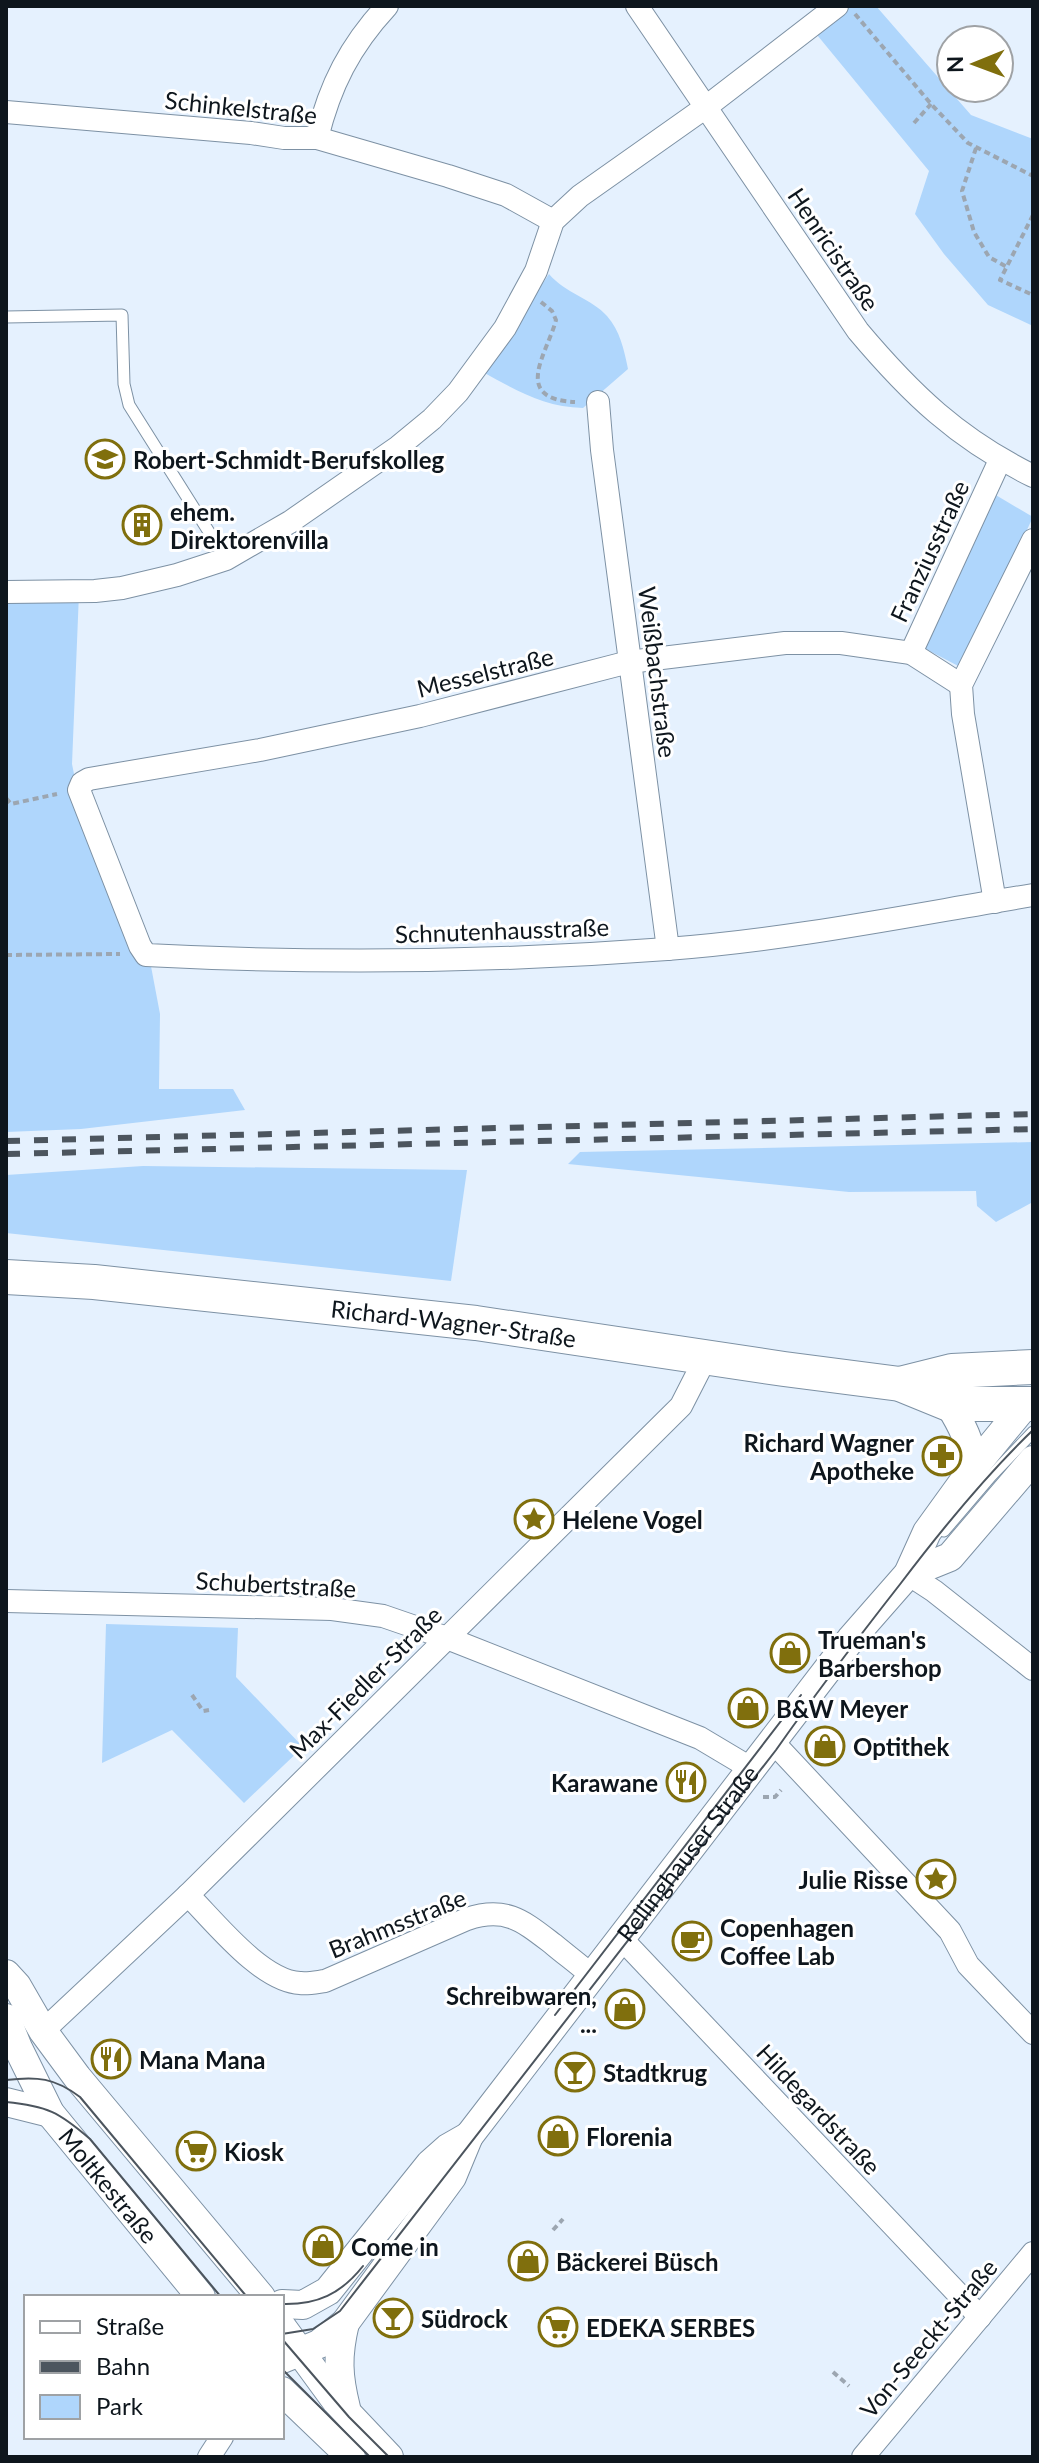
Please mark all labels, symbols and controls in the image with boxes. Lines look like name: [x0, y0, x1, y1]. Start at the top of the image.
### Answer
north arrow: [935, 24, 1015, 104]
text: N: [941, 56, 968, 73]
street label: Schinkelstraße: [163, 85, 319, 129]
street label: Henricistraße: [782, 182, 886, 316]
school or university icon: Robert-Schmidt-Berufskolleg: [84, 438, 126, 480]
place label: Robert-Schmidt-Berufskolleg: [133, 445, 444, 474]
street label: Franziusstraße: [884, 476, 974, 626]
place label: ehem. Direktorenvilla: [170, 497, 329, 554]
building icon: ehem. Direktorenvilla: [121, 504, 163, 546]
street label: Weißbachstraße: [633, 585, 683, 759]
street label: Messelstraße: [414, 641, 556, 703]
street label: Schnutenhausstraße: [394, 912, 610, 948]
street label: Richard-Wagner-Straße: [329, 1293, 578, 1352]
place label: Richard Wagner Apotheke: [744, 1428, 914, 1485]
pharmacy icon: Richard Wagner Apotheke: [921, 1435, 963, 1477]
place icon: Helene Vogel: [513, 1498, 555, 1540]
place label: Helene Vogel: [562, 1505, 703, 1534]
street label: Schubertstraße: [195, 1565, 357, 1603]
street label: Max-Fiedler-Straße: [283, 1600, 447, 1764]
place label: Trueman's Barbershop: [818, 1625, 942, 1682]
shop icon: Trueman's Barbershop: [769, 1632, 811, 1674]
shop icon: B&W Meyer: [727, 1687, 769, 1729]
place label: B&W Meyer: [776, 1694, 908, 1723]
shop icon: Optithek: [804, 1725, 846, 1767]
place label: Optithek: [853, 1732, 949, 1761]
street label: Rellinghauser Straße: [610, 1759, 764, 1947]
restaurant icon: Karawane: [665, 1761, 707, 1803]
place label: Karawane: [551, 1768, 658, 1797]
place icon: Julie Risse: [915, 1858, 957, 1900]
place label: Julie Risse: [799, 1865, 908, 1894]
street label: Brahmsstraße: [324, 1882, 470, 1964]
place label: Copenhagen Coffee Lab: [720, 1913, 854, 1970]
cafe icon: Copenhagen Coffee Lab: [671, 1920, 713, 1962]
place label: Schreibwaren, ...: [446, 1981, 597, 2038]
shop icon: Schreibwaren, ...: [604, 1988, 646, 2030]
restaurant icon: Mana Mana: [90, 2038, 132, 2080]
street label: Hildegardstraße: [751, 2038, 887, 2180]
place label: Mana Mana: [139, 2045, 265, 2074]
bar icon: Stadtkrug: [554, 2051, 596, 2093]
place label: Stadtkrug: [603, 2058, 708, 2087]
shop icon: Florenia: [537, 2115, 579, 2157]
street label: Moltkestraße: [53, 2122, 165, 2248]
place label: Florenia: [586, 2122, 672, 2151]
supermarket icon: Kiosk: [175, 2130, 217, 2172]
place label: Kiosk: [224, 2137, 284, 2166]
shop icon: Come in: [302, 2225, 344, 2267]
place label: Come in: [351, 2232, 439, 2261]
shop icon: Bäckerei Büsch: [507, 2240, 549, 2282]
place label: Bäckerei Büsch: [556, 2247, 719, 2276]
street label: Von-Seeckt-Straße: [853, 2253, 1003, 2423]
legend: [24, 2295, 284, 2439]
bar icon: Südrock: [372, 2297, 414, 2339]
place label: Südrock: [421, 2304, 508, 2333]
supermarket icon: EDEKA SERBES: [537, 2306, 579, 2348]
text: Straße: [96, 2311, 164, 2340]
place label: EDEKA SERBES: [586, 2313, 755, 2342]
text: Bahn: [96, 2351, 150, 2380]
text: Park: [96, 2391, 144, 2420]

